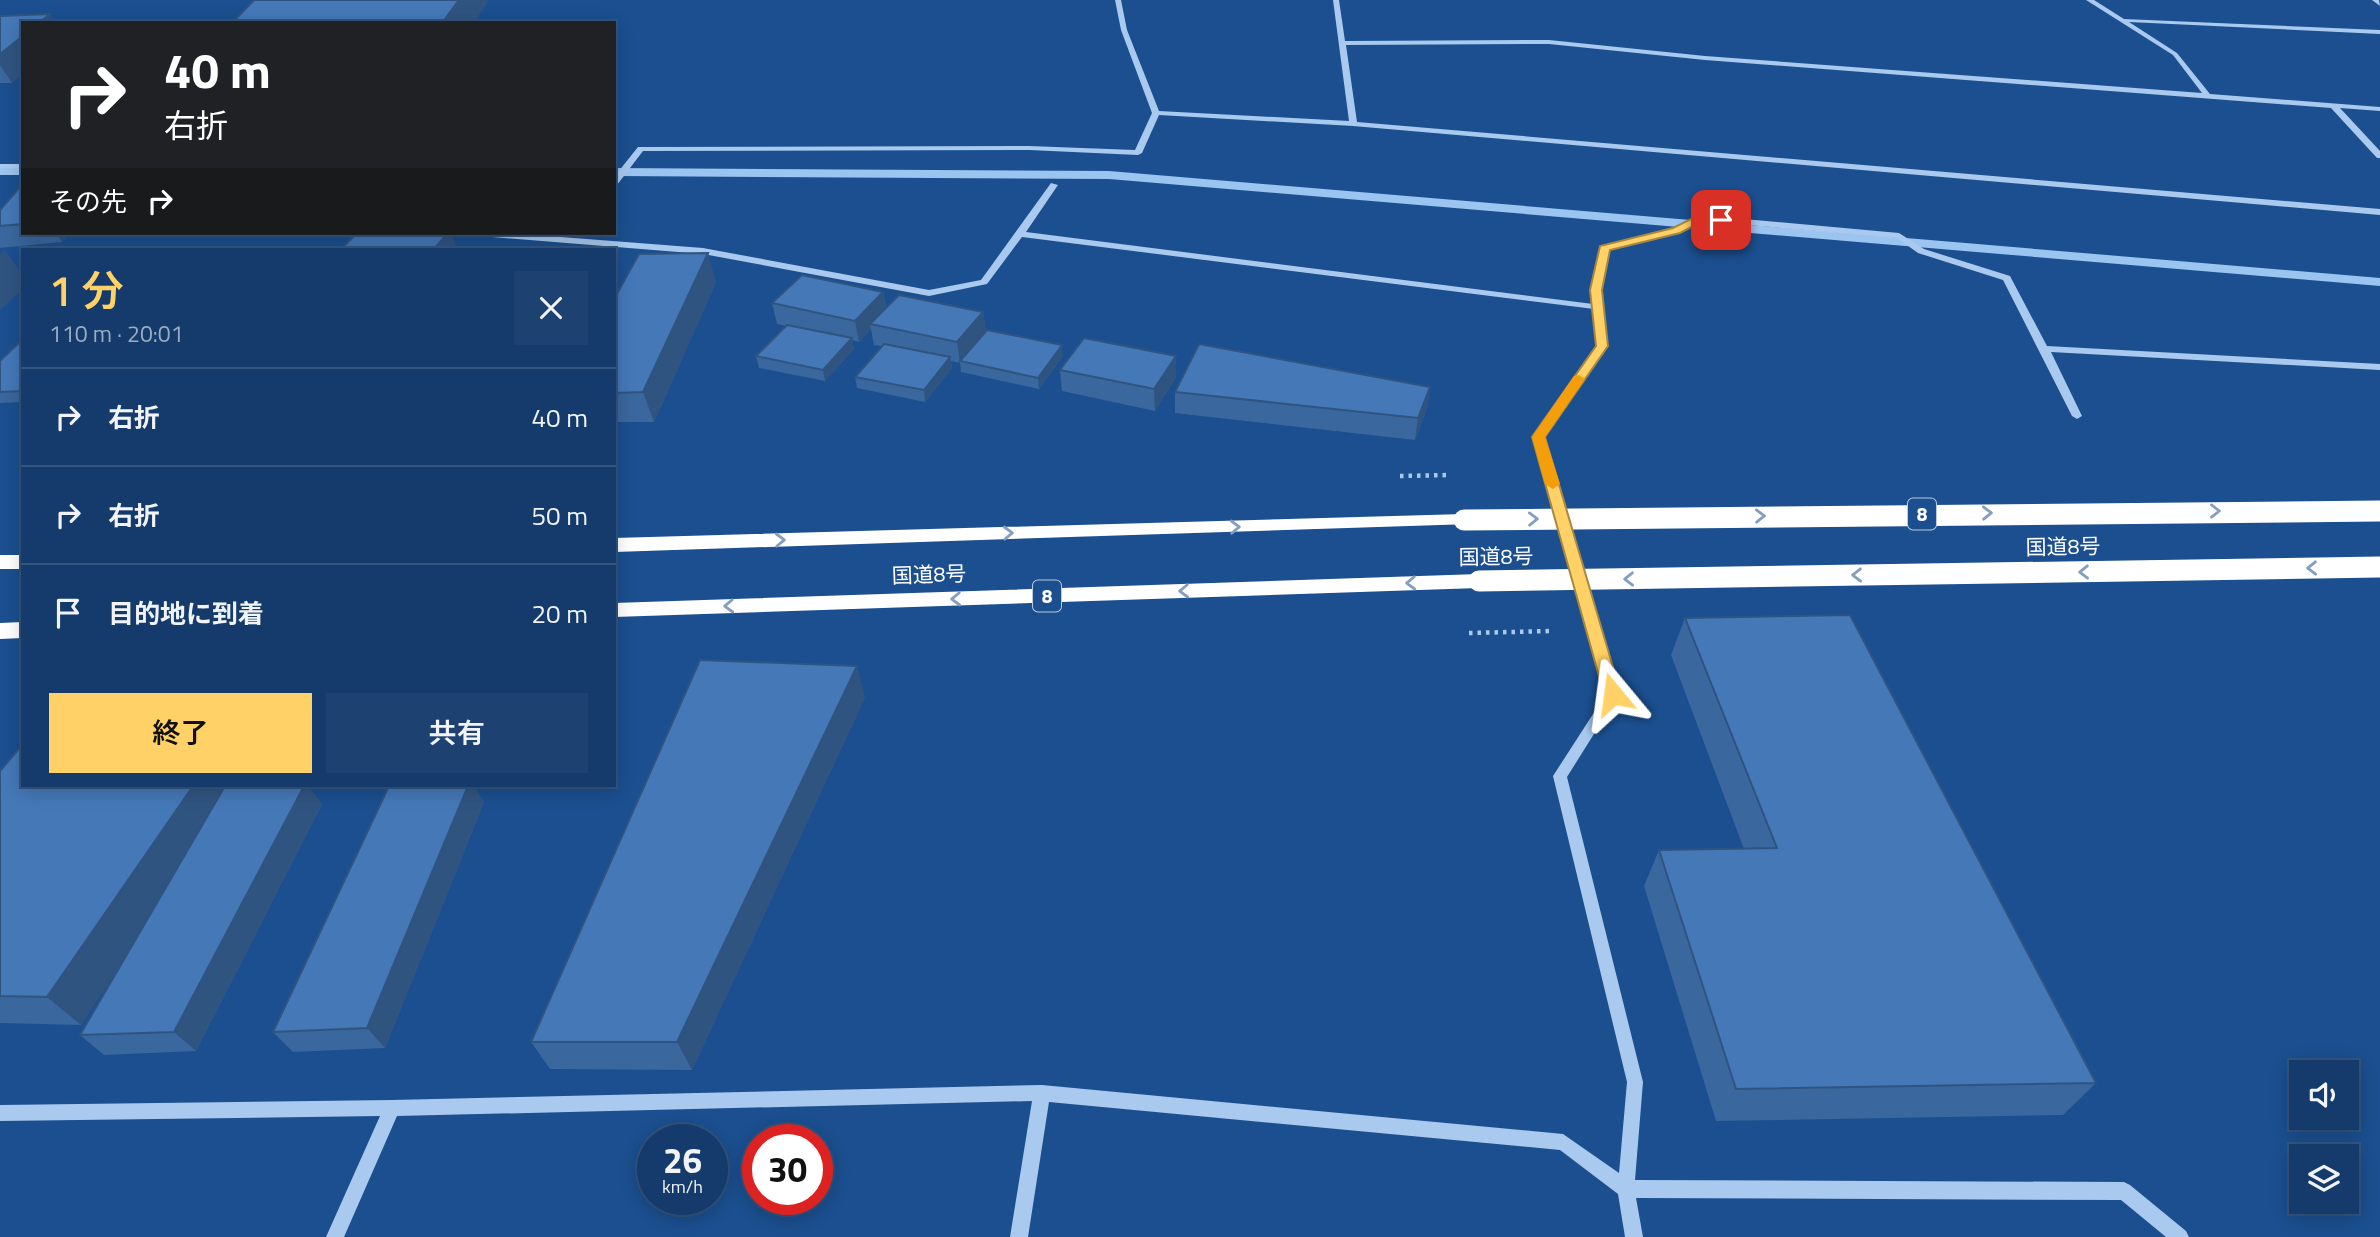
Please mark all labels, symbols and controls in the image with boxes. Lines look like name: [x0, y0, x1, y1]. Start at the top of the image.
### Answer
text: 40 m: [164, 32, 271, 107]
icon: right: [49, 49, 140, 140]
text: 右折: [164, 101, 228, 149]
text: その先: [49, 182, 127, 221]
icon: right: [141, 182, 179, 220]
pin: [1691, 190, 1751, 250]
icon: arrive: [1702, 201, 1740, 239]
text: 1 分: [49, 258, 124, 322]
button: close: [514, 271, 588, 345]
text: 110 m · 20:01: [49, 316, 184, 351]
icon: right: [49, 398, 87, 436]
text: 右折: [108, 398, 160, 437]
text: 40 m: [531, 398, 588, 437]
icon: right: [49, 496, 87, 534]
text: 右折: [108, 496, 160, 535]
text: 50 m: [531, 496, 588, 535]
road number: 8: [1908, 499, 1936, 530]
one-way arrow: [2210, 503, 2221, 519]
one-way arrow: [1983, 505, 1993, 521]
one-way arrow: [1755, 508, 1766, 524]
one-way arrow: [1528, 511, 1538, 527]
one-way arrow: [1230, 519, 1241, 534]
one-way arrow: [1003, 526, 1014, 541]
street label: 国道8号: [2025, 529, 2101, 563]
one-way arrow: [775, 533, 786, 548]
street label: 国道8号: [1458, 539, 1534, 573]
street label: 国道8号: [891, 557, 967, 591]
one-way arrow: [2306, 560, 2317, 576]
one-way arrow: [2079, 564, 2090, 579]
one-way arrow: [1851, 567, 1862, 583]
one-way arrow: [1624, 571, 1634, 587]
one-way arrow: [1405, 576, 1416, 591]
road number: 8: [1033, 580, 1061, 611]
one-way arrow: [1178, 584, 1189, 599]
one-way arrow: [951, 591, 962, 606]
icon: arrive: [49, 594, 87, 632]
text: 目的地に到着: [108, 594, 264, 633]
text: 20 m: [531, 594, 588, 633]
one-way arrow: [723, 599, 734, 614]
position arrow: [1576, 657, 1650, 731]
button: 終了: [49, 693, 312, 773]
button: 共有: [326, 693, 588, 773]
map controls: [2289, 1060, 2359, 1214]
button: sound: [2289, 1060, 2359, 1130]
speed limit sign: 30: [742, 1124, 833, 1215]
text: 26: [663, 1133, 702, 1187]
button: layers: [2289, 1144, 2359, 1214]
text: km/h: [662, 1173, 703, 1200]

